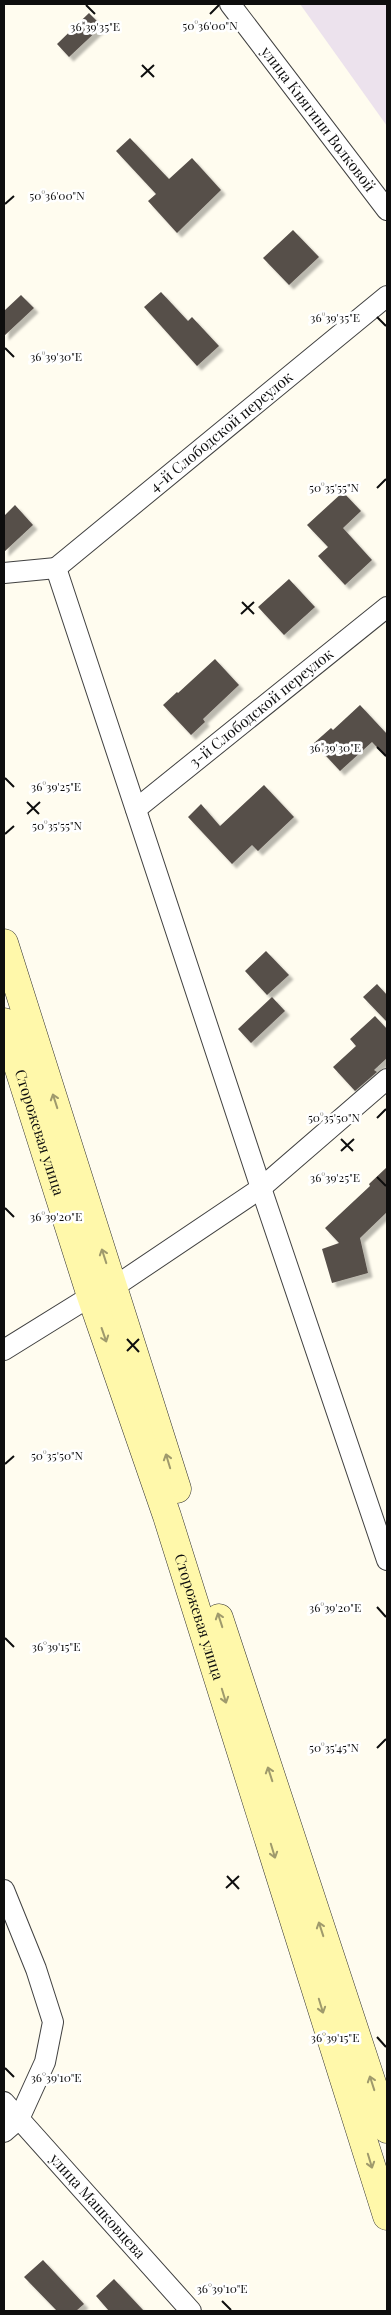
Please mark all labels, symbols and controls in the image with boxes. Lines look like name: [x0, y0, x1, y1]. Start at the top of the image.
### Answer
text: 50°36'00"N: [182, 17, 238, 33]
text: 36°39'35"E: [70, 18, 120, 34]
street label: улица Княгини Волковой: [256, 41, 381, 195]
text: 50°36'00"N: [29, 187, 85, 203]
text: 36°39'35"E: [310, 309, 360, 325]
text: 36°39'30"E: [30, 348, 82, 364]
street label: 4-й Слободской переулок: [145, 366, 297, 496]
text: 50°35'55"N: [309, 479, 360, 495]
street label: 3-й Слободской переулок: [185, 643, 337, 771]
text: 36°39'30"E: [309, 739, 361, 755]
text: 36°39'25"E: [31, 778, 81, 794]
text: 50°35'55"N: [32, 817, 83, 833]
street label: Сторожевая улица: [11, 1067, 70, 1198]
one-way arrow: [49, 1094, 59, 1110]
text: 50°35'50"N: [308, 1109, 361, 1125]
text: 36°39'25"E: [310, 1169, 360, 1185]
text: 36°39'20"E: [30, 1208, 82, 1224]
one-way arrow: [99, 1249, 108, 1264]
one-way arrow: [100, 1327, 109, 1342]
text: 50°35'50"N: [31, 1447, 84, 1463]
one-way arrow: [163, 1454, 173, 1470]
street label: Сторожевая улица: [170, 1551, 229, 1683]
text: 36°39'20"E: [309, 1599, 361, 1615]
one-way arrow: [214, 1612, 224, 1628]
text: 36°39'15"E: [32, 1638, 80, 1654]
one-way arrow: [220, 1688, 229, 1703]
text: 50°35'45"N: [309, 1739, 360, 1755]
one-way arrow: [265, 1767, 275, 1783]
one-way arrow: [268, 1843, 278, 1859]
one-way arrow: [316, 1921, 326, 1937]
one-way arrow: [317, 1998, 327, 2014]
text: 36°39'15"E: [311, 2029, 359, 2045]
text: 36°39'10"E: [30, 2069, 82, 2085]
one-way arrow: [367, 2076, 376, 2091]
street label: улица Машковцева: [45, 2148, 151, 2263]
one-way arrow: [366, 2153, 375, 2168]
text: 36°39'10"E: [196, 2280, 248, 2296]

